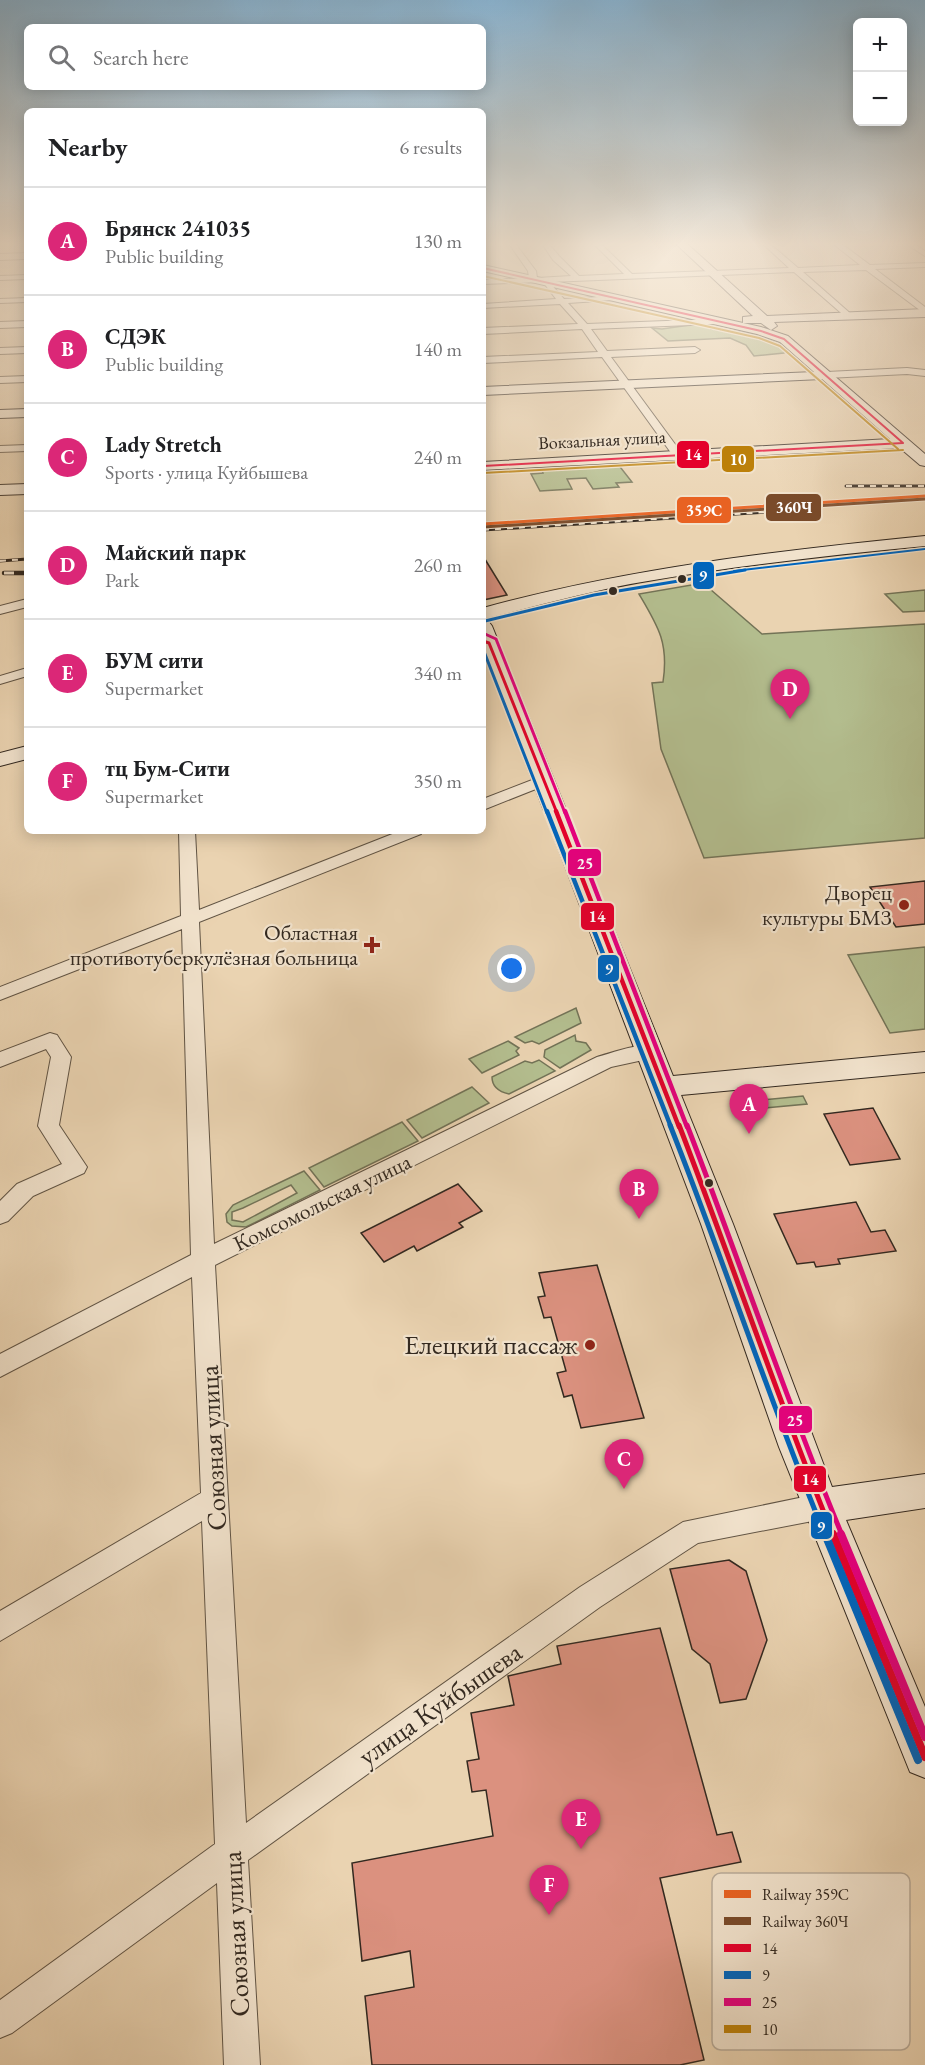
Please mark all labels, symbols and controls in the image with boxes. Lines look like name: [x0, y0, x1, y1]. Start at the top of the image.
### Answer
map controls: [853, 18, 907, 126]
button: +: [853, 18, 907, 72]
search box: [24, 24, 486, 90]
icon: search: [45, 41, 78, 74]
text: Search here: [93, 43, 188, 72]
button: −: [853, 72, 907, 126]
text: Nearby: [48, 130, 128, 164]
text: 6 results: [399, 134, 462, 160]
text: Брянск 241035: [105, 214, 251, 243]
text: A: [60, 228, 75, 254]
text: 130 m: [414, 228, 462, 254]
text: Public building: [105, 243, 223, 269]
text: СДЭК: [105, 322, 166, 351]
text: B: [61, 336, 74, 362]
text: 140 m: [414, 336, 462, 362]
text: Public building: [105, 351, 223, 377]
street label: Вокзальная улица: [538, 425, 667, 454]
text: Lady Stretch: [105, 430, 222, 459]
line badge: 14: [676, 440, 710, 469]
text: C: [60, 444, 75, 470]
text: 240 m: [414, 444, 462, 470]
text: 14: [685, 444, 702, 465]
line badge: 10: [721, 445, 755, 473]
text: 10: [730, 449, 747, 470]
text: Sports · улица Куйбышева: [105, 459, 308, 485]
line badge: 360Ч: [765, 493, 822, 522]
line badge: 359С: [676, 496, 732, 524]
text: 360Ч: [775, 497, 813, 518]
text: 359С: [686, 500, 722, 521]
text: Майский парк: [105, 538, 246, 567]
text: D: [60, 552, 75, 578]
text: 260 m: [414, 552, 462, 578]
line badge: 9: [692, 561, 715, 590]
text: 9: [699, 565, 708, 586]
text: Park: [105, 567, 139, 593]
unlabelled marker: [676, 573, 688, 585]
unlabelled marker: [607, 585, 619, 597]
text: БУМ сити: [105, 646, 203, 675]
text: E: [62, 660, 73, 686]
text: 340 m: [414, 660, 462, 686]
pin: D: [770, 670, 810, 719]
text: Supermarket: [105, 675, 203, 701]
text: тц Бум-Сити: [105, 754, 230, 783]
text: F: [62, 768, 73, 794]
text: 350 m: [414, 768, 462, 794]
text: Supermarket: [105, 783, 203, 809]
line badge: 25: [567, 848, 602, 877]
text: 25: [577, 853, 593, 874]
place label: Дворец культуры БМЗ: [762, 878, 893, 932]
marker: Дворец культуры БМЗ: [897, 898, 911, 912]
line badge: 14: [580, 902, 615, 931]
text: 14: [589, 906, 606, 927]
place label: Областная противотуберкулёзная больница: [70, 918, 358, 972]
marker: Областная противотуберкулёзная больница: [363, 936, 381, 954]
your location: [497, 954, 526, 983]
line badge: 9: [597, 954, 620, 983]
text: 9: [605, 958, 614, 979]
pin: A: [730, 1084, 768, 1134]
street label: Комсомольская улица: [228, 1147, 416, 1258]
pin: B: [620, 1170, 658, 1219]
unlabelled marker: [703, 1177, 715, 1189]
place label: Елецкий пассаж: [404, 1327, 578, 1362]
marker: Елецкий пассаж: [583, 1338, 597, 1352]
street label: Союзная улица: [191, 1364, 234, 1532]
line badge: 25: [778, 1405, 813, 1434]
text: 25: [787, 1410, 803, 1431]
pin: C: [604, 1440, 644, 1489]
line badge: 14: [793, 1465, 827, 1493]
text: 14: [802, 1469, 819, 1490]
line badge: 9: [810, 1511, 833, 1540]
text: 9: [817, 1516, 826, 1537]
street label: улица Куйбышева: [351, 1634, 529, 1773]
pin: E: [562, 1800, 600, 1849]
street label: Союзная улица: [214, 1850, 257, 2018]
pin: F: [530, 1866, 568, 1915]
legend: [712, 1873, 910, 2050]
text: Railway 359С: [762, 1884, 849, 1905]
text: Railway 360Ч: [762, 1911, 849, 1932]
text: 14: [762, 1938, 778, 1959]
text: 9: [762, 1965, 770, 1986]
text: 25: [762, 1992, 777, 2013]
text: 10: [762, 2019, 778, 2040]

